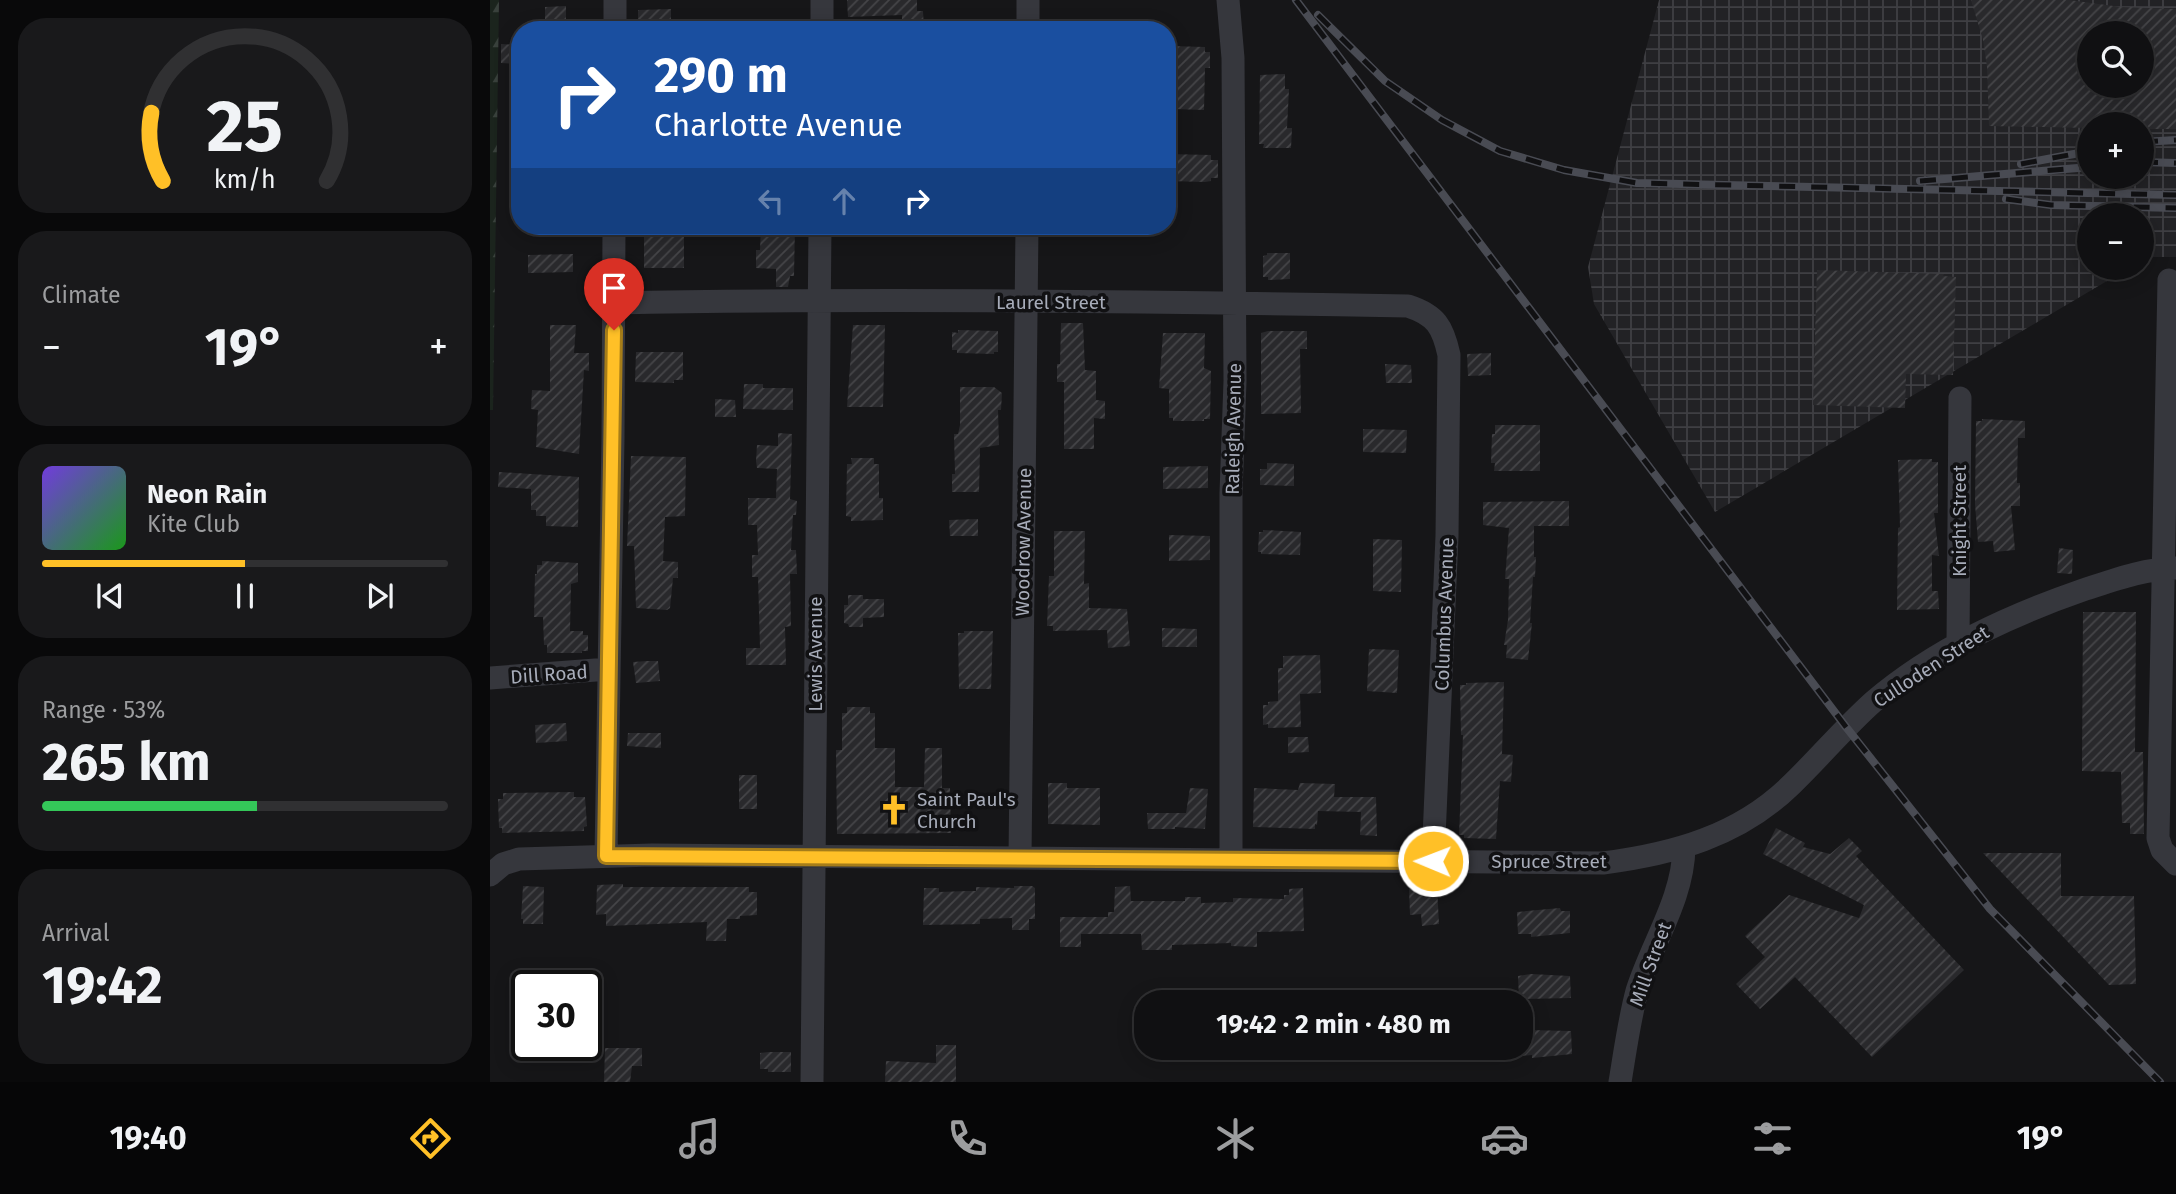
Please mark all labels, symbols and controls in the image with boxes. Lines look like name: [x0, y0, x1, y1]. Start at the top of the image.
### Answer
map controls: [2077, 21, 2154, 280]
button: search: [2077, 21, 2154, 98]
text: 290 m: [654, 46, 788, 105]
icon: right: [539, 49, 630, 140]
text: 25: [207, 84, 283, 171]
text: Charlotte Avenue: [654, 106, 903, 144]
button: +: [2077, 112, 2154, 189]
text: km/h: [214, 165, 276, 195]
icon: left: [752, 182, 790, 220]
icon: ahead: [825, 182, 863, 220]
icon: right: [898, 182, 936, 220]
button: −: [2077, 203, 2154, 280]
pin: [584, 258, 644, 330]
icon: arrive: [595, 269, 633, 307]
text: Climate: [42, 281, 121, 309]
street label: Laurel Street: [996, 291, 1106, 314]
text: 19°: [205, 316, 285, 379]
text: −: [42, 324, 61, 370]
text: +: [429, 324, 448, 370]
street label: Raleigh Avenue: [1221, 363, 1246, 495]
street label: Knight Street: [1948, 465, 1971, 577]
street label: Woodrow Avenue: [1011, 467, 1036, 617]
text: Neon Rain: [147, 479, 267, 510]
text: Kite Club: [147, 510, 240, 538]
street label: Columbus Avenue: [1430, 537, 1459, 691]
icon: previous: [91, 577, 129, 615]
icon: pause: [226, 577, 264, 615]
icon: next: [361, 577, 399, 615]
street label: Lewis Avenue: [804, 596, 827, 712]
street label: Culloden Street: [1869, 620, 1993, 712]
street label: Dill Road: [510, 660, 589, 689]
text: Range · 53%: [42, 696, 165, 724]
text: 265 km: [42, 731, 211, 794]
place label: Saint Paul's Church: [917, 788, 1016, 833]
church icon: Saint Paul's Church: [877, 793, 911, 827]
position arrow: [1396, 824, 1470, 898]
street label: Spruce Street: [1491, 850, 1607, 873]
text: Arrival: [42, 919, 109, 947]
street label: Mill Street: [1625, 919, 1676, 1009]
text: 19:42: [42, 954, 163, 1017]
speed limit sign: 30: [511, 970, 602, 1061]
text: 19:42 · 2 min · 480 m: [1216, 1009, 1451, 1040]
icon: directions: [406, 1114, 455, 1163]
icon: music: [675, 1114, 724, 1163]
icon: phone: [943, 1114, 992, 1163]
icon: climate: [1211, 1114, 1260, 1163]
icon: car: [1480, 1114, 1529, 1163]
icon: filters: [1748, 1114, 1797, 1163]
text: 19:40: [110, 1119, 187, 1157]
text: 19°: [2017, 1119, 2066, 1157]

